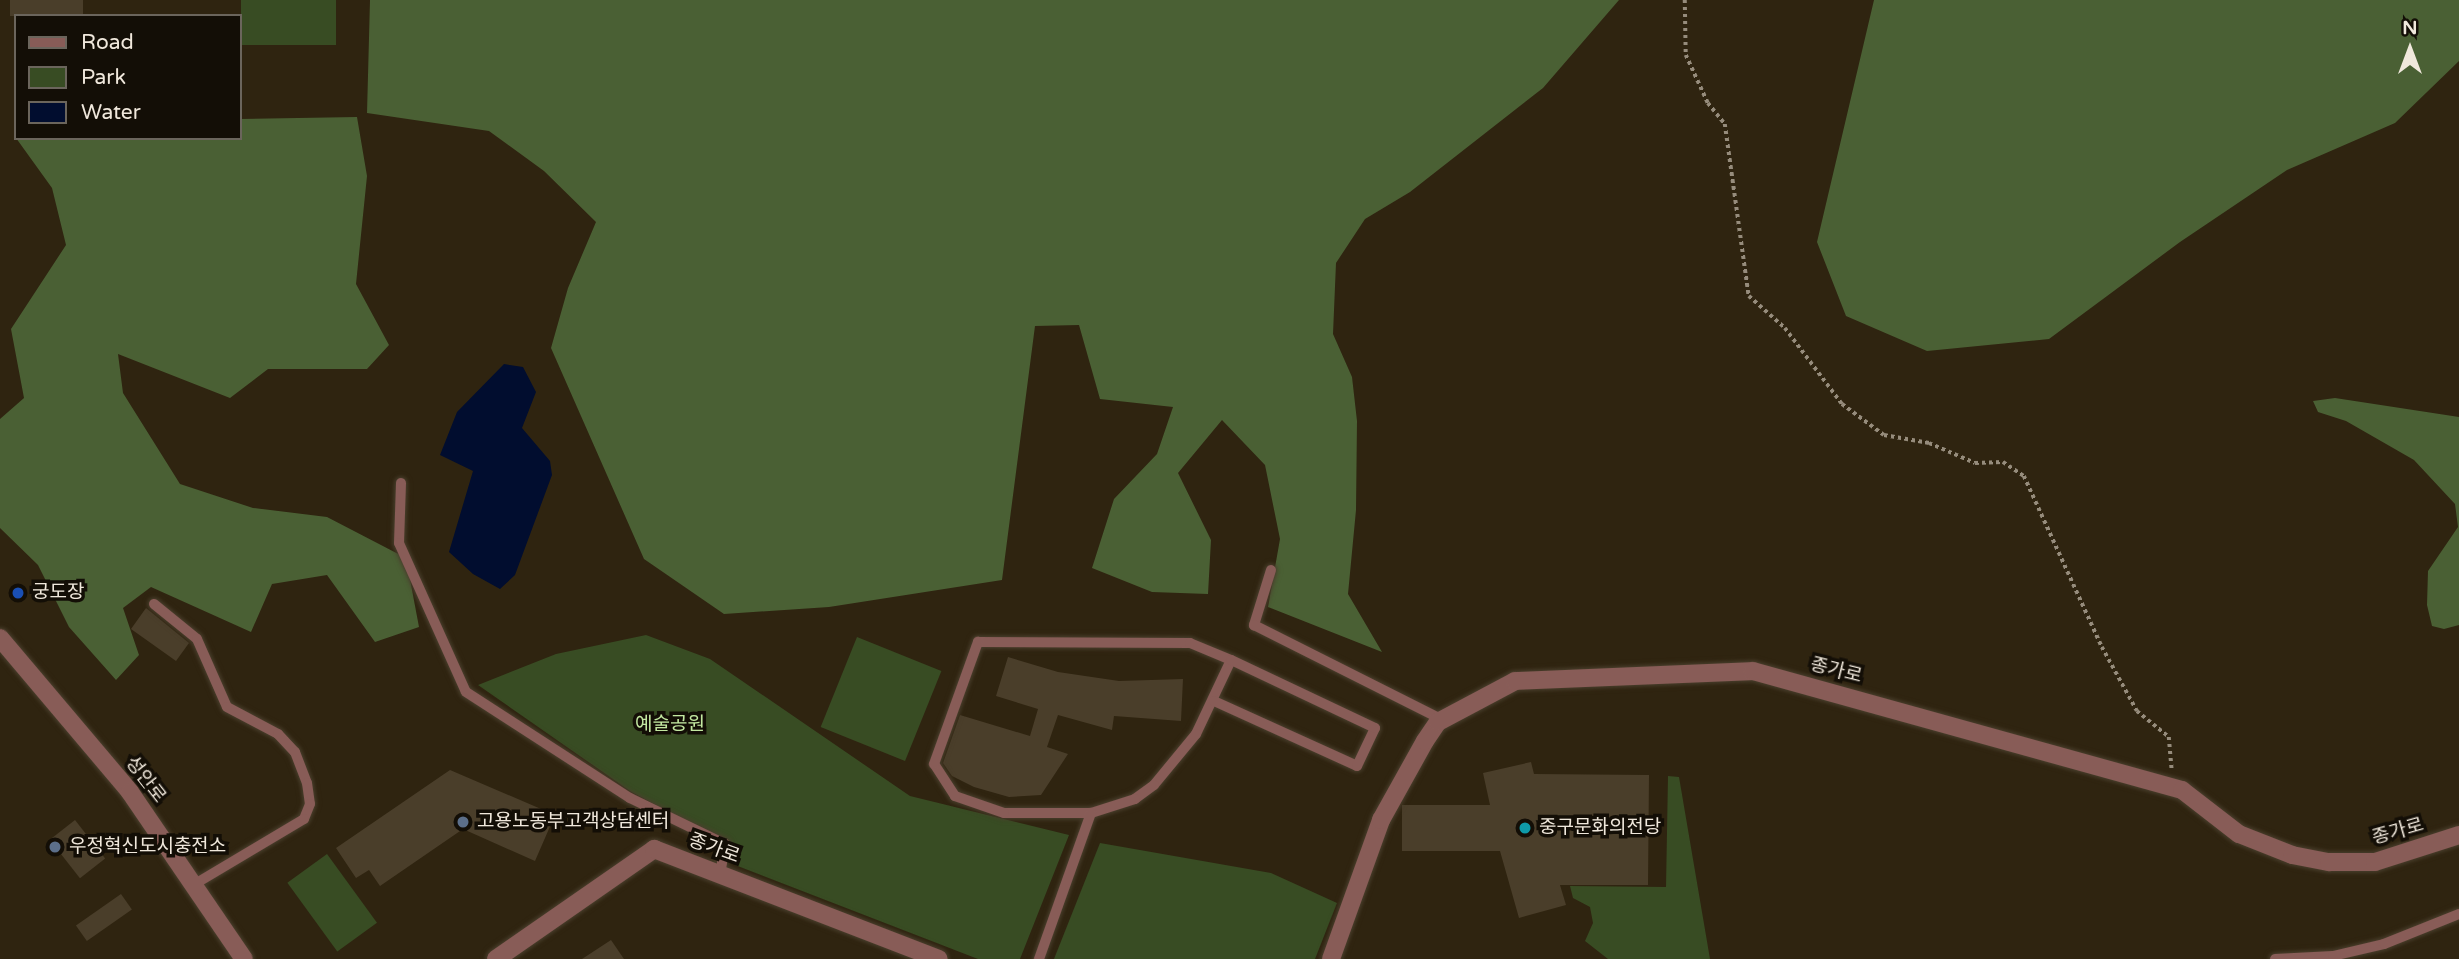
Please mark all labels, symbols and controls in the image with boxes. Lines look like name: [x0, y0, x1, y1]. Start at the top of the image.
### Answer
legend: [14, 14, 242, 140]
north arrow: [2375, 14, 2445, 84]
text: N: [2402, 17, 2418, 39]
text: Road: [81, 30, 134, 55]
text: Park: [81, 65, 126, 90]
text: Water: [81, 100, 141, 125]
place label: 궁도장: [32, 582, 84, 604]
marker: 궁도장: [10, 585, 26, 601]
street label: 종가로: [1808, 654, 1864, 688]
park label: 예술공원: [635, 714, 705, 736]
street label: 성안로: [120, 752, 170, 808]
place label: 고용노동부고객상담센터: [477, 811, 669, 833]
marker: 고용노동부고객상담센터: [455, 814, 471, 830]
street label: 종가로: [2370, 814, 2426, 850]
place label: 중구문화의전당: [1539, 817, 1661, 839]
marker: 중구문화의전당: [1517, 820, 1533, 836]
street label: 종가로: [685, 829, 743, 869]
place label: 우정혁신도시충전소: [69, 836, 226, 858]
marker: 우정혁신도시충전소: [47, 839, 63, 855]

